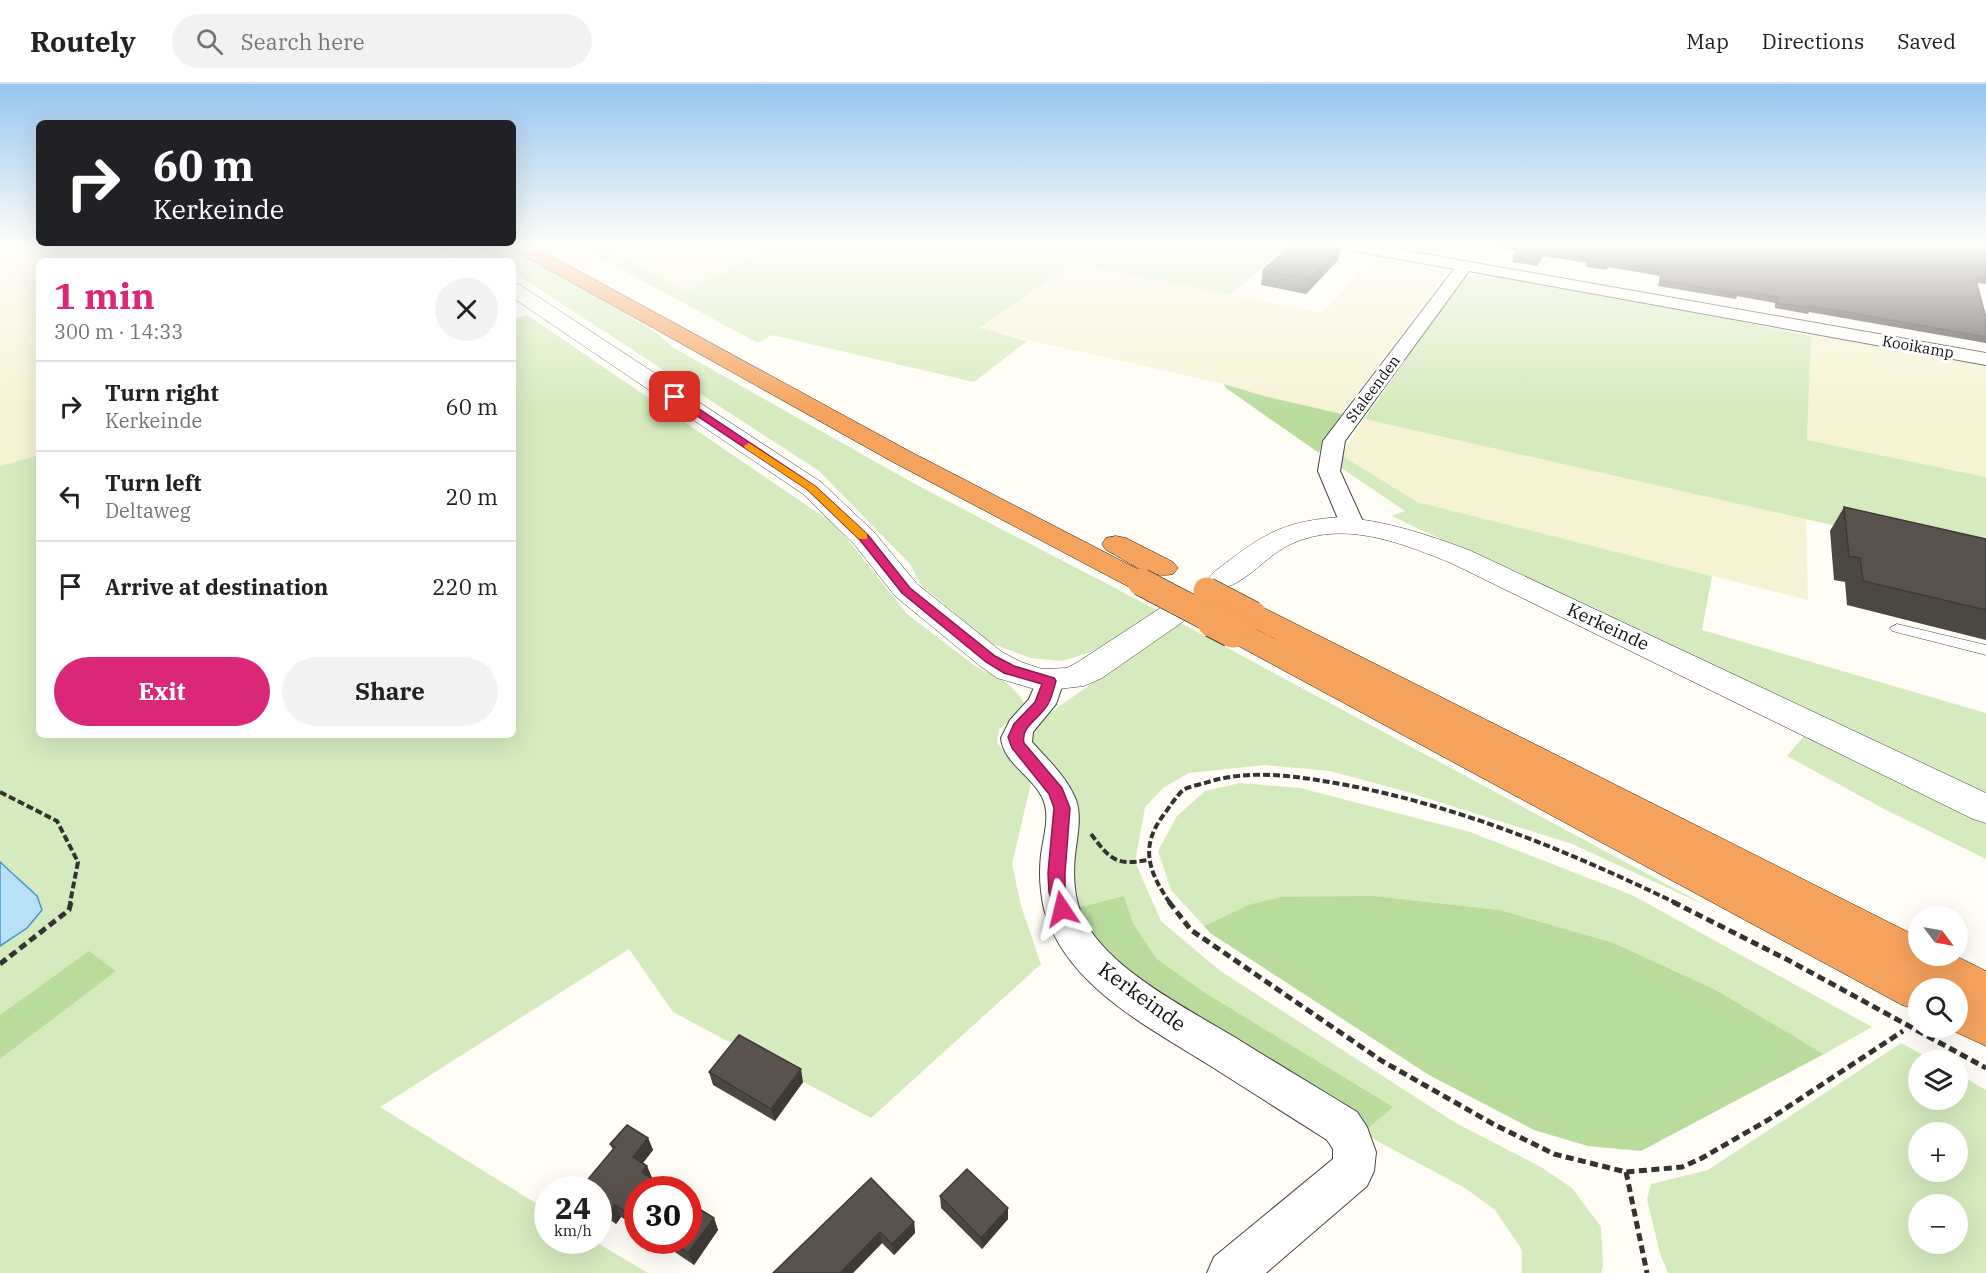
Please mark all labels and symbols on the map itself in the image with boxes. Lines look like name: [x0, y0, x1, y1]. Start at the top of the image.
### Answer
street label: Kooikamp: [1881, 331, 1955, 362]
street label: Staleenden: [1341, 351, 1404, 426]
pin: [649, 371, 700, 422]
street label: Kerkeinde: [1564, 598, 1653, 655]
position arrow: [1030, 877, 1094, 941]
north arrow: [1908, 906, 1968, 966]
street label: Kerkeinde: [1093, 955, 1192, 1038]
speed limit sign: 30: [624, 1176, 702, 1254]

